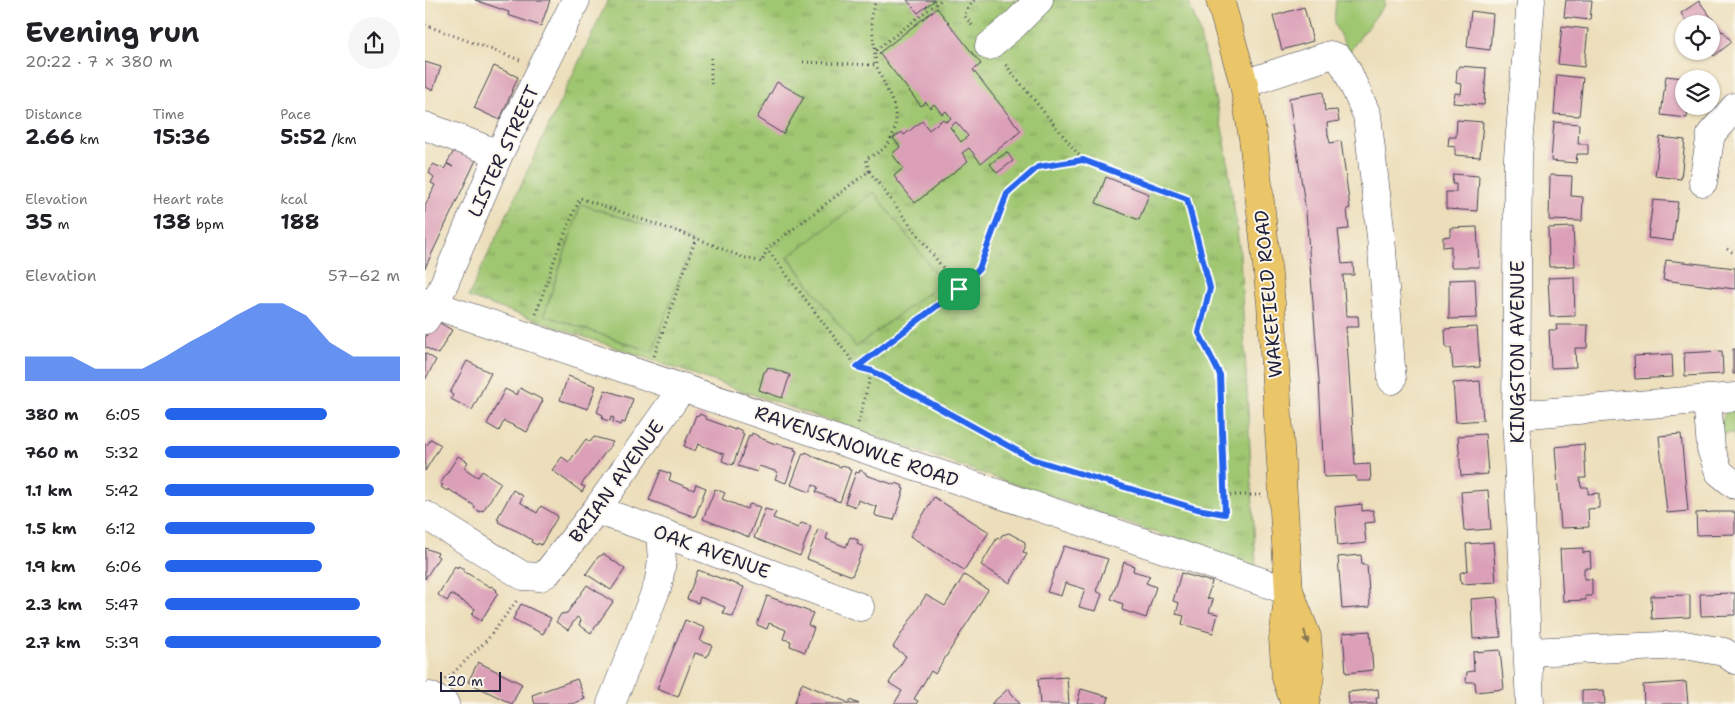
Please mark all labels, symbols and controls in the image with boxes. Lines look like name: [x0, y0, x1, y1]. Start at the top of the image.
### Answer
text: Evening run: [25, 13, 200, 51]
map controls: [1675, 15, 1720, 115]
button: locate: [1675, 15, 1720, 60]
button: share: [348, 17, 400, 69]
text: 20:22 · 7 × 380 m: [25, 51, 173, 72]
button: layers: [1675, 70, 1720, 115]
street label: LISTER STREET: [462, 81, 545, 221]
text: Distance: [25, 105, 82, 123]
text: Time: [153, 105, 185, 123]
text: Pace: [280, 105, 311, 123]
text: 2.66: [25, 123, 75, 151]
text: 15:36: [153, 123, 210, 151]
text: 5:52: [280, 123, 327, 151]
text: km: [75, 130, 99, 148]
text: /km: [327, 130, 356, 148]
text: Elevation: [25, 190, 88, 208]
text: Heart rate: [153, 190, 224, 208]
text: kcal: [280, 190, 308, 208]
text: 35: [25, 208, 53, 236]
text: 138: [153, 208, 191, 236]
text: 188: [280, 208, 319, 236]
street label: WAKEFIELD ROAD: [1249, 209, 1288, 379]
text: m: [53, 215, 70, 233]
text: bpm: [191, 215, 224, 233]
street label: KINGSTON AVENUE: [1505, 260, 1530, 444]
text: Elevation: [25, 265, 97, 286]
text: 57–62 m: [328, 265, 400, 286]
pin: [938, 268, 980, 310]
icon: arrive: [945, 275, 973, 303]
street label: RAVENSKNOWLE ROAD: [752, 400, 962, 493]
text: 380 m: [25, 404, 79, 425]
text: 6:05: [105, 404, 140, 425]
street label: BRIAN AVENUE: [563, 415, 669, 548]
text: 760 m: [25, 442, 78, 463]
text: 5:32: [105, 442, 139, 463]
text: 1.1 km: [25, 480, 72, 501]
text: 5:42: [105, 480, 139, 501]
text: 1.5 km: [25, 518, 77, 539]
text: 6:12: [105, 518, 136, 539]
street label: OAK AVENUE: [650, 519, 774, 584]
text: 1.9 km: [25, 556, 76, 577]
text: 6:06: [105, 556, 142, 577]
text: 2.3 km: [25, 594, 82, 615]
text: 5:47: [105, 594, 139, 615]
one-way arrow: [1302, 629, 1310, 645]
text: 2.7 km: [25, 632, 80, 653]
text: 5:39: [105, 632, 139, 653]
scale bar: [440, 669, 501, 692]
text: 20 m: [447, 672, 483, 690]

